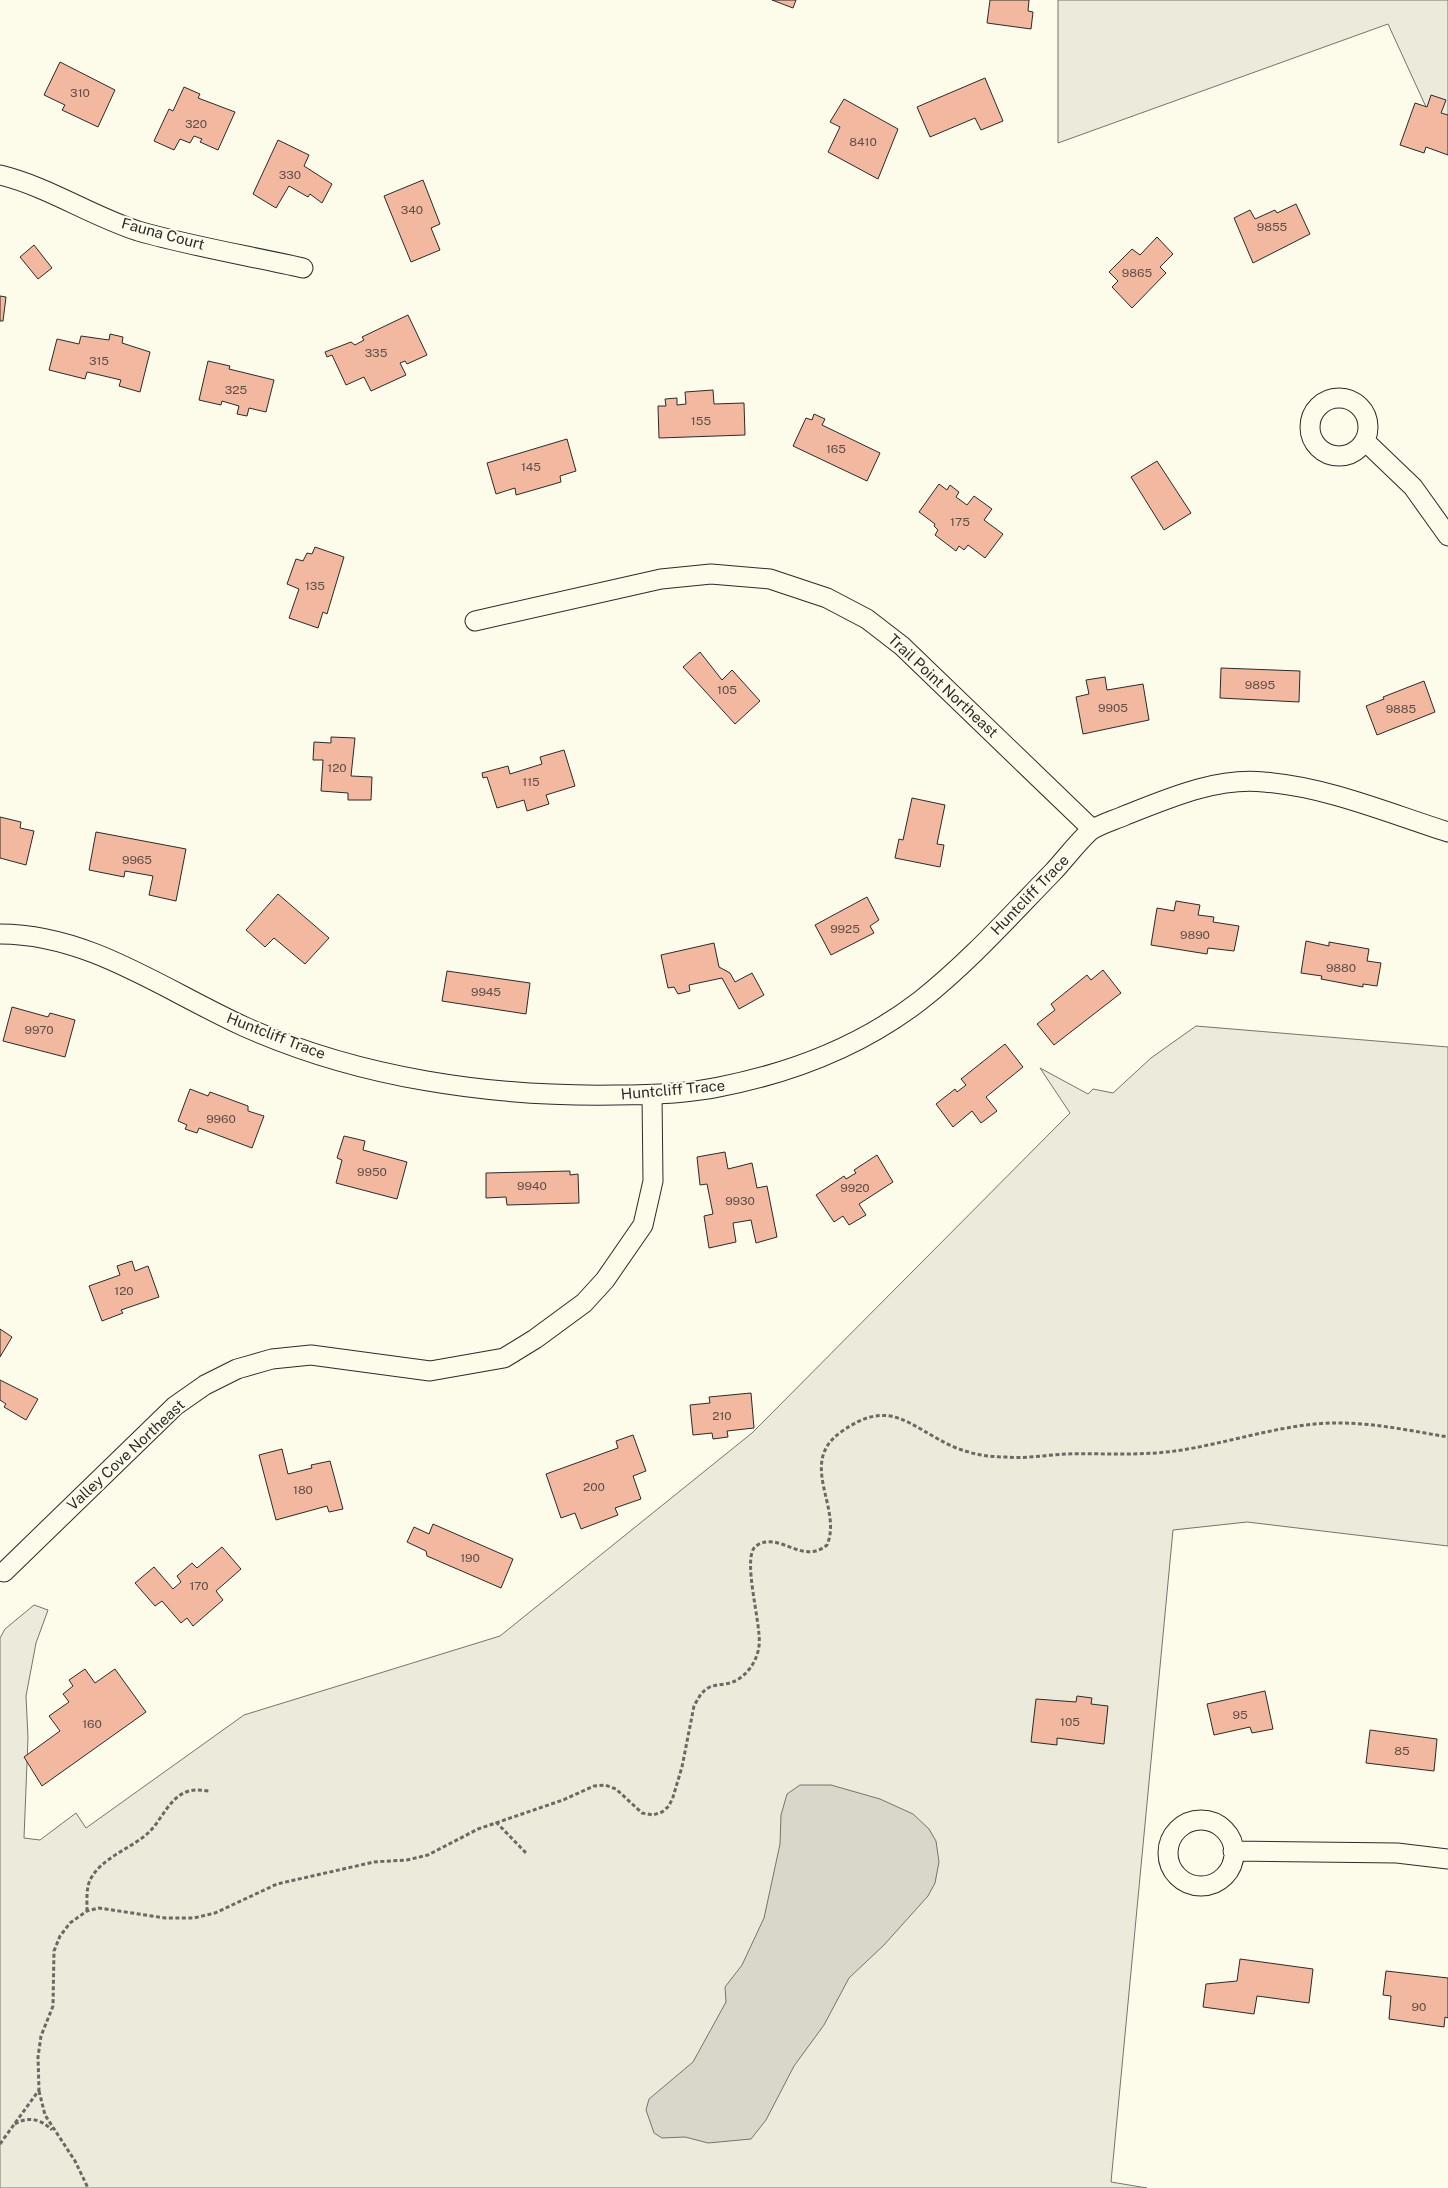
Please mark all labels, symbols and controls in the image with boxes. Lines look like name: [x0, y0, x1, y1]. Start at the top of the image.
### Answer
house number: 310: [70, 86, 90, 100]
house number: 320: [185, 117, 207, 131]
house number: 8410: [849, 135, 877, 149]
house number: 330: [279, 168, 301, 182]
house number: 340: [401, 203, 423, 217]
street label: Fauna Court: [120, 214, 207, 253]
house number: 9855: [1257, 220, 1288, 234]
house number: 9865: [1122, 266, 1152, 280]
house number: 335: [365, 346, 388, 360]
house number: 315: [89, 354, 109, 368]
house number: 325: [225, 383, 248, 397]
house number: 155: [691, 414, 711, 428]
house number: 165: [826, 442, 846, 456]
house number: 145: [521, 460, 541, 474]
house number: 175: [950, 515, 970, 529]
house number: 135: [305, 579, 325, 593]
street label: Trail Point Northeast: [885, 630, 1002, 741]
house number: 9895: [1245, 678, 1275, 692]
house number: 105: [717, 683, 737, 697]
house number: 9905: [1098, 701, 1128, 715]
house number: 9885: [1386, 702, 1417, 716]
house number: 120: [327, 761, 347, 775]
house number: 115: [522, 775, 540, 789]
street label: Huntcliff Trace: [987, 851, 1072, 938]
house number: 9965: [122, 853, 152, 867]
house number: 9925: [830, 922, 860, 936]
house number: 9890: [1180, 928, 1210, 942]
house number: 9880: [1326, 961, 1356, 975]
house number: 9945: [471, 985, 501, 999]
street label: Huntcliff Trace: [224, 1009, 328, 1062]
house number: 9970: [24, 1023, 54, 1037]
street label: Huntcliff Trace: [620, 1076, 726, 1103]
house number: 9960: [206, 1112, 236, 1126]
house number: 9950: [357, 1165, 387, 1179]
house number: 9940: [517, 1179, 547, 1193]
house number: 9920: [840, 1181, 870, 1195]
house number: 9930: [725, 1194, 755, 1208]
house number: 120: [114, 1284, 134, 1298]
street label: Valley Cove Northeast: [64, 1396, 188, 1513]
house number: 210: [712, 1409, 732, 1423]
house number: 200: [583, 1480, 605, 1494]
house number: 180: [293, 1483, 313, 1497]
house number: 190: [460, 1551, 480, 1565]
house number: 170: [189, 1579, 209, 1593]
house number: 95: [1232, 1708, 1248, 1722]
house number: 105: [1060, 1715, 1080, 1729]
house number: 160: [82, 1717, 102, 1731]
house number: 85: [1394, 1744, 1410, 1758]
house number: 90: [1412, 2000, 1426, 2014]

